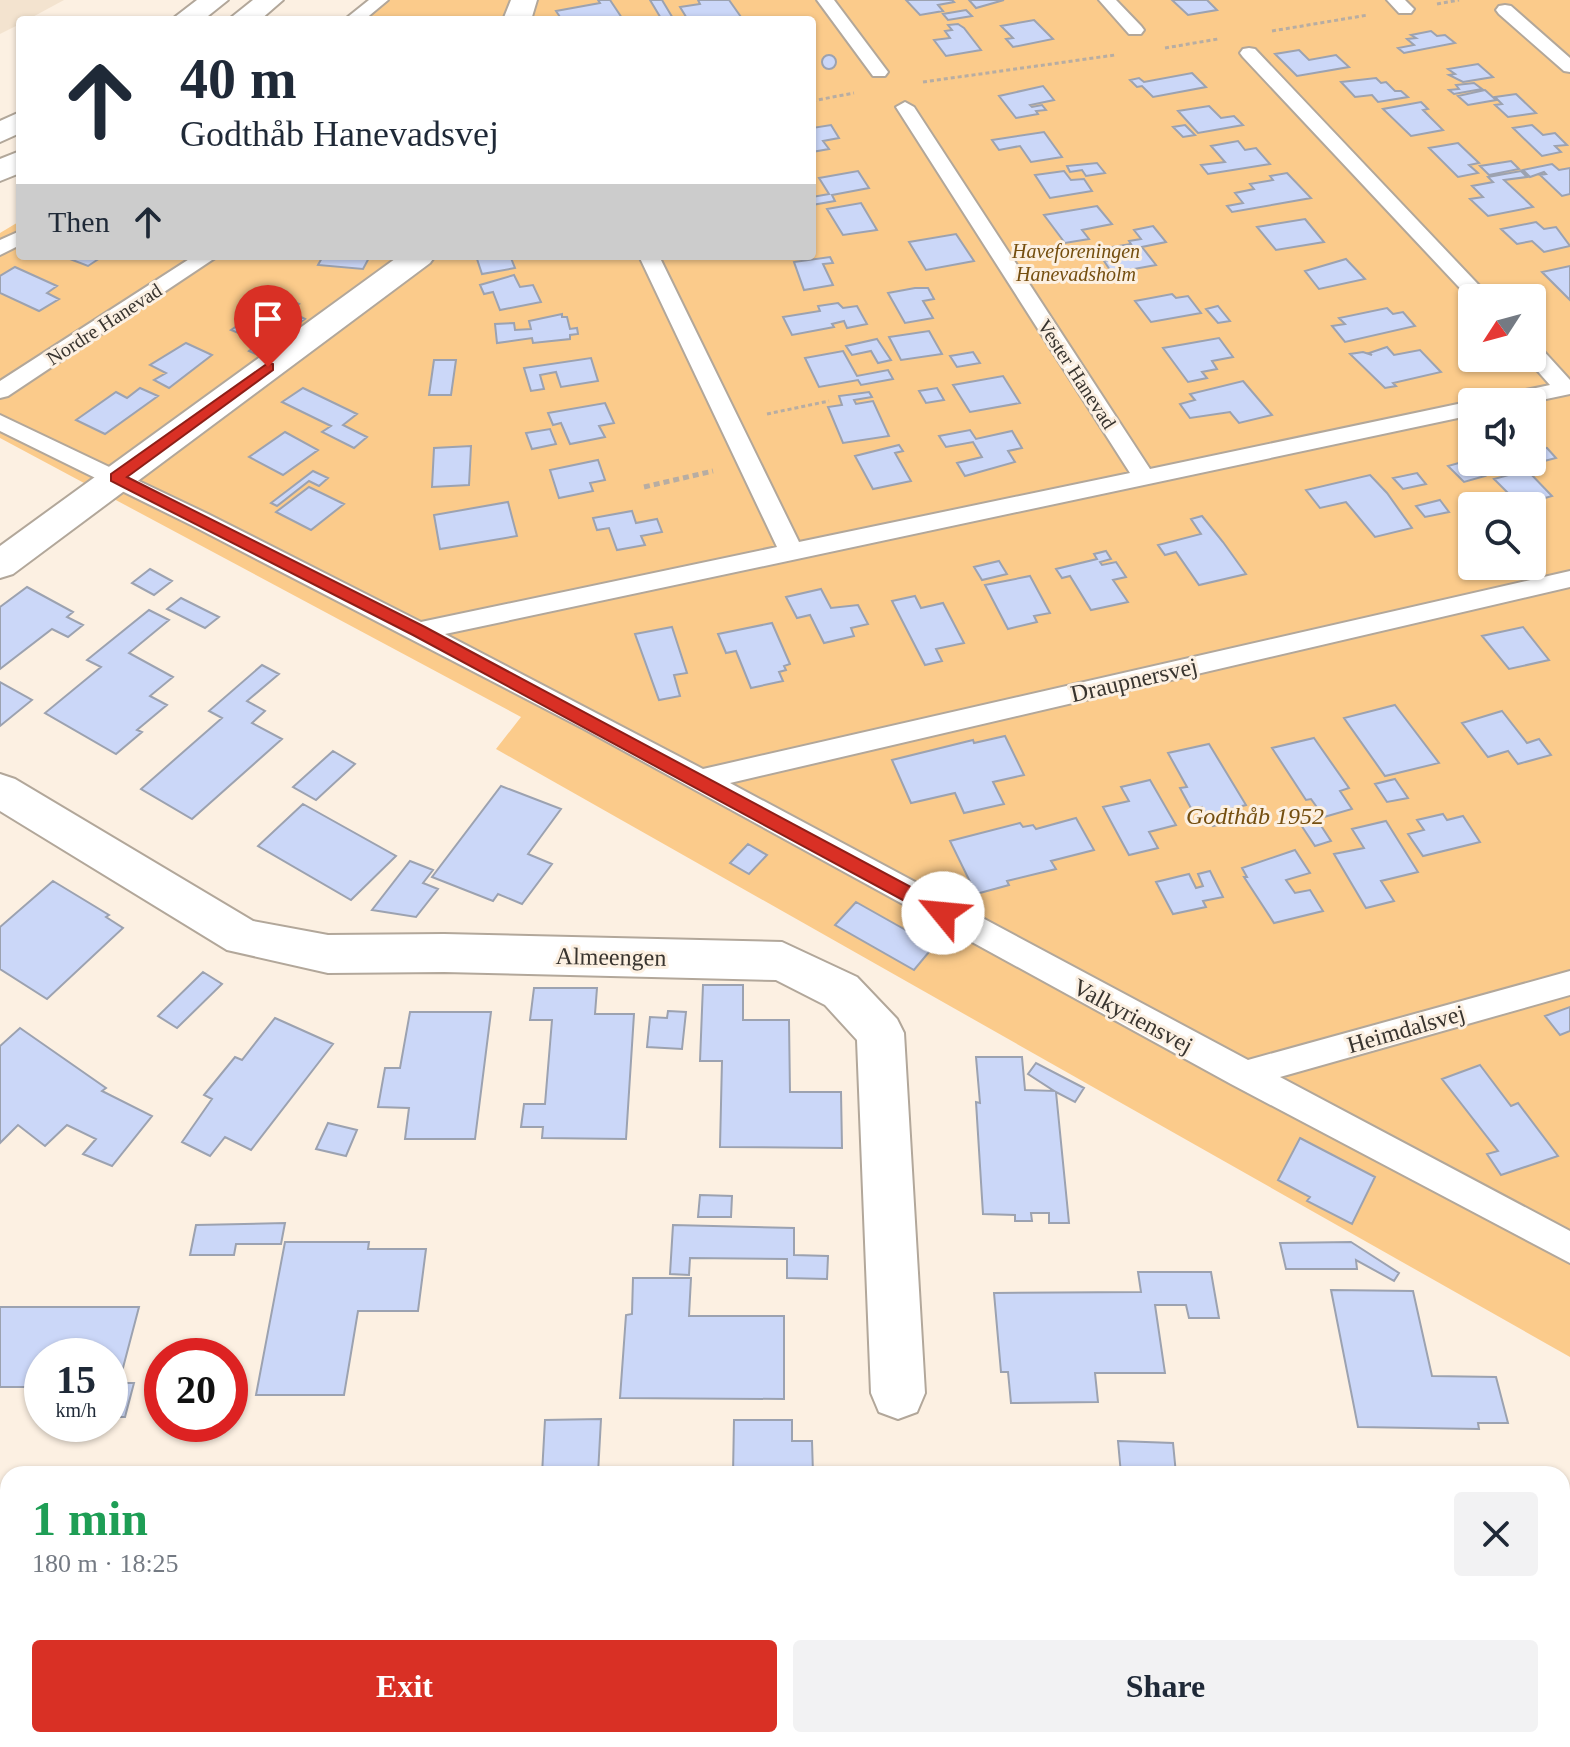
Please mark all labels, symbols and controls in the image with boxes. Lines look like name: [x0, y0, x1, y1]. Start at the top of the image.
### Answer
icon: ahead: [48, 48, 152, 152]
text: 40 m: [180, 48, 297, 110]
text: Godthåb Hanevadsvej: [180, 114, 499, 154]
icon: ahead: [126, 200, 170, 244]
text: Then: [48, 205, 110, 238]
park label: Haveforeningen Hanevadsholm: [1011, 240, 1140, 285]
street label: Nordre Hanevad: [42, 279, 166, 369]
north arrow: [1458, 284, 1546, 372]
map controls: [1458, 284, 1546, 580]
pin: [234, 285, 302, 367]
icon: arrive: [246, 297, 290, 341]
street label: Vester Hanevad: [1033, 315, 1121, 433]
button: sound: [1458, 388, 1546, 476]
button: search: [1458, 492, 1546, 580]
street label: Draupnersvej: [1068, 653, 1200, 707]
park label: Godthåb 1952: [1186, 803, 1324, 829]
position arrow: [901, 871, 985, 955]
street label: Almeengen: [555, 943, 667, 971]
street label: Valkyriensvej: [1069, 974, 1197, 1058]
street label: Heimdalsvej: [1344, 1000, 1468, 1058]
speed limit sign: 20: [144, 1338, 248, 1442]
text: 15: [56, 1357, 96, 1402]
text: km/h: [55, 1399, 97, 1421]
text: 1 min: [32, 1492, 148, 1545]
button: close: [1454, 1492, 1538, 1576]
text: 180 m · 18:25: [32, 1549, 179, 1578]
button: Exit: [32, 1640, 777, 1732]
button: Share: [793, 1640, 1538, 1732]

